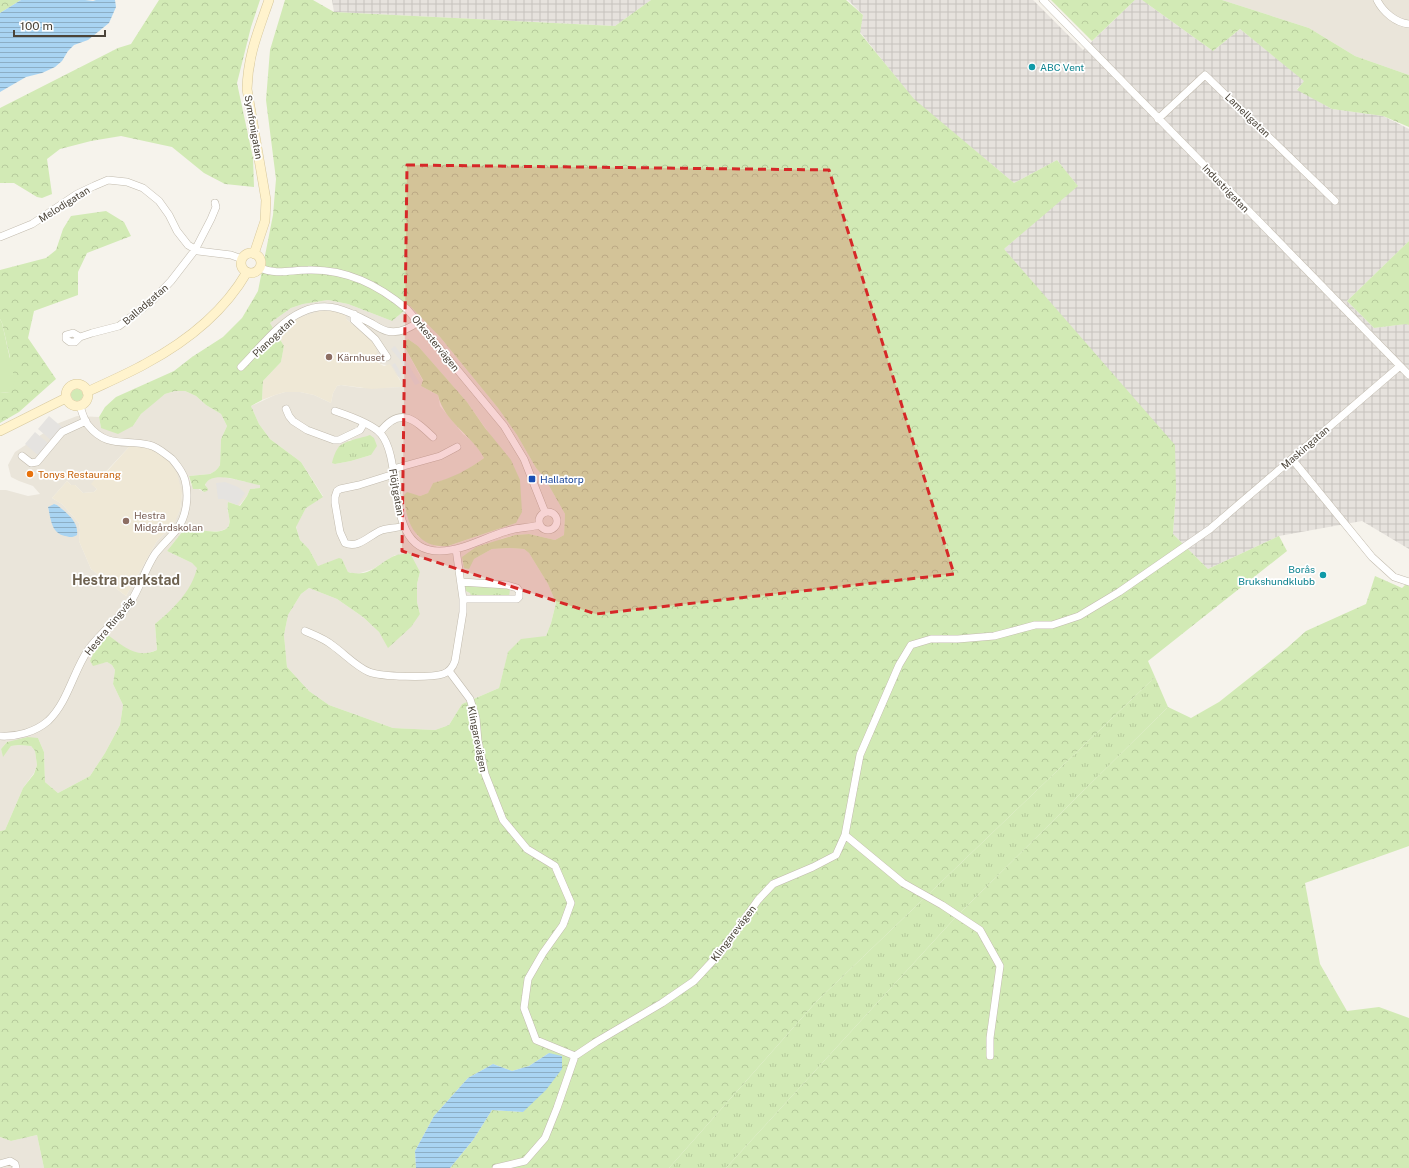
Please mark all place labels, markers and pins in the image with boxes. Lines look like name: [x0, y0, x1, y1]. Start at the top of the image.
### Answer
place label: ABC Vent: [1040, 61, 1084, 73]
marker: ABC Vent: [1027, 62, 1037, 72]
place label: Kärnhuset: [337, 351, 385, 363]
marker: Kärnhuset: [324, 352, 334, 362]
place label: Tonys Restaurang: [38, 468, 121, 480]
marker: Tonys Restaurang: [25, 469, 35, 479]
place label: Hallatorp: [540, 473, 584, 485]
marker: Hallatorp: [527, 474, 537, 484]
place label: Hestra Midgårdskolan: [134, 509, 203, 533]
marker: Hestra Midgårdskolan: [121, 516, 131, 526]
place label: Borås Brukshundklubb: [1238, 563, 1315, 587]
marker: Borås Brukshundklubb: [1318, 570, 1328, 580]

